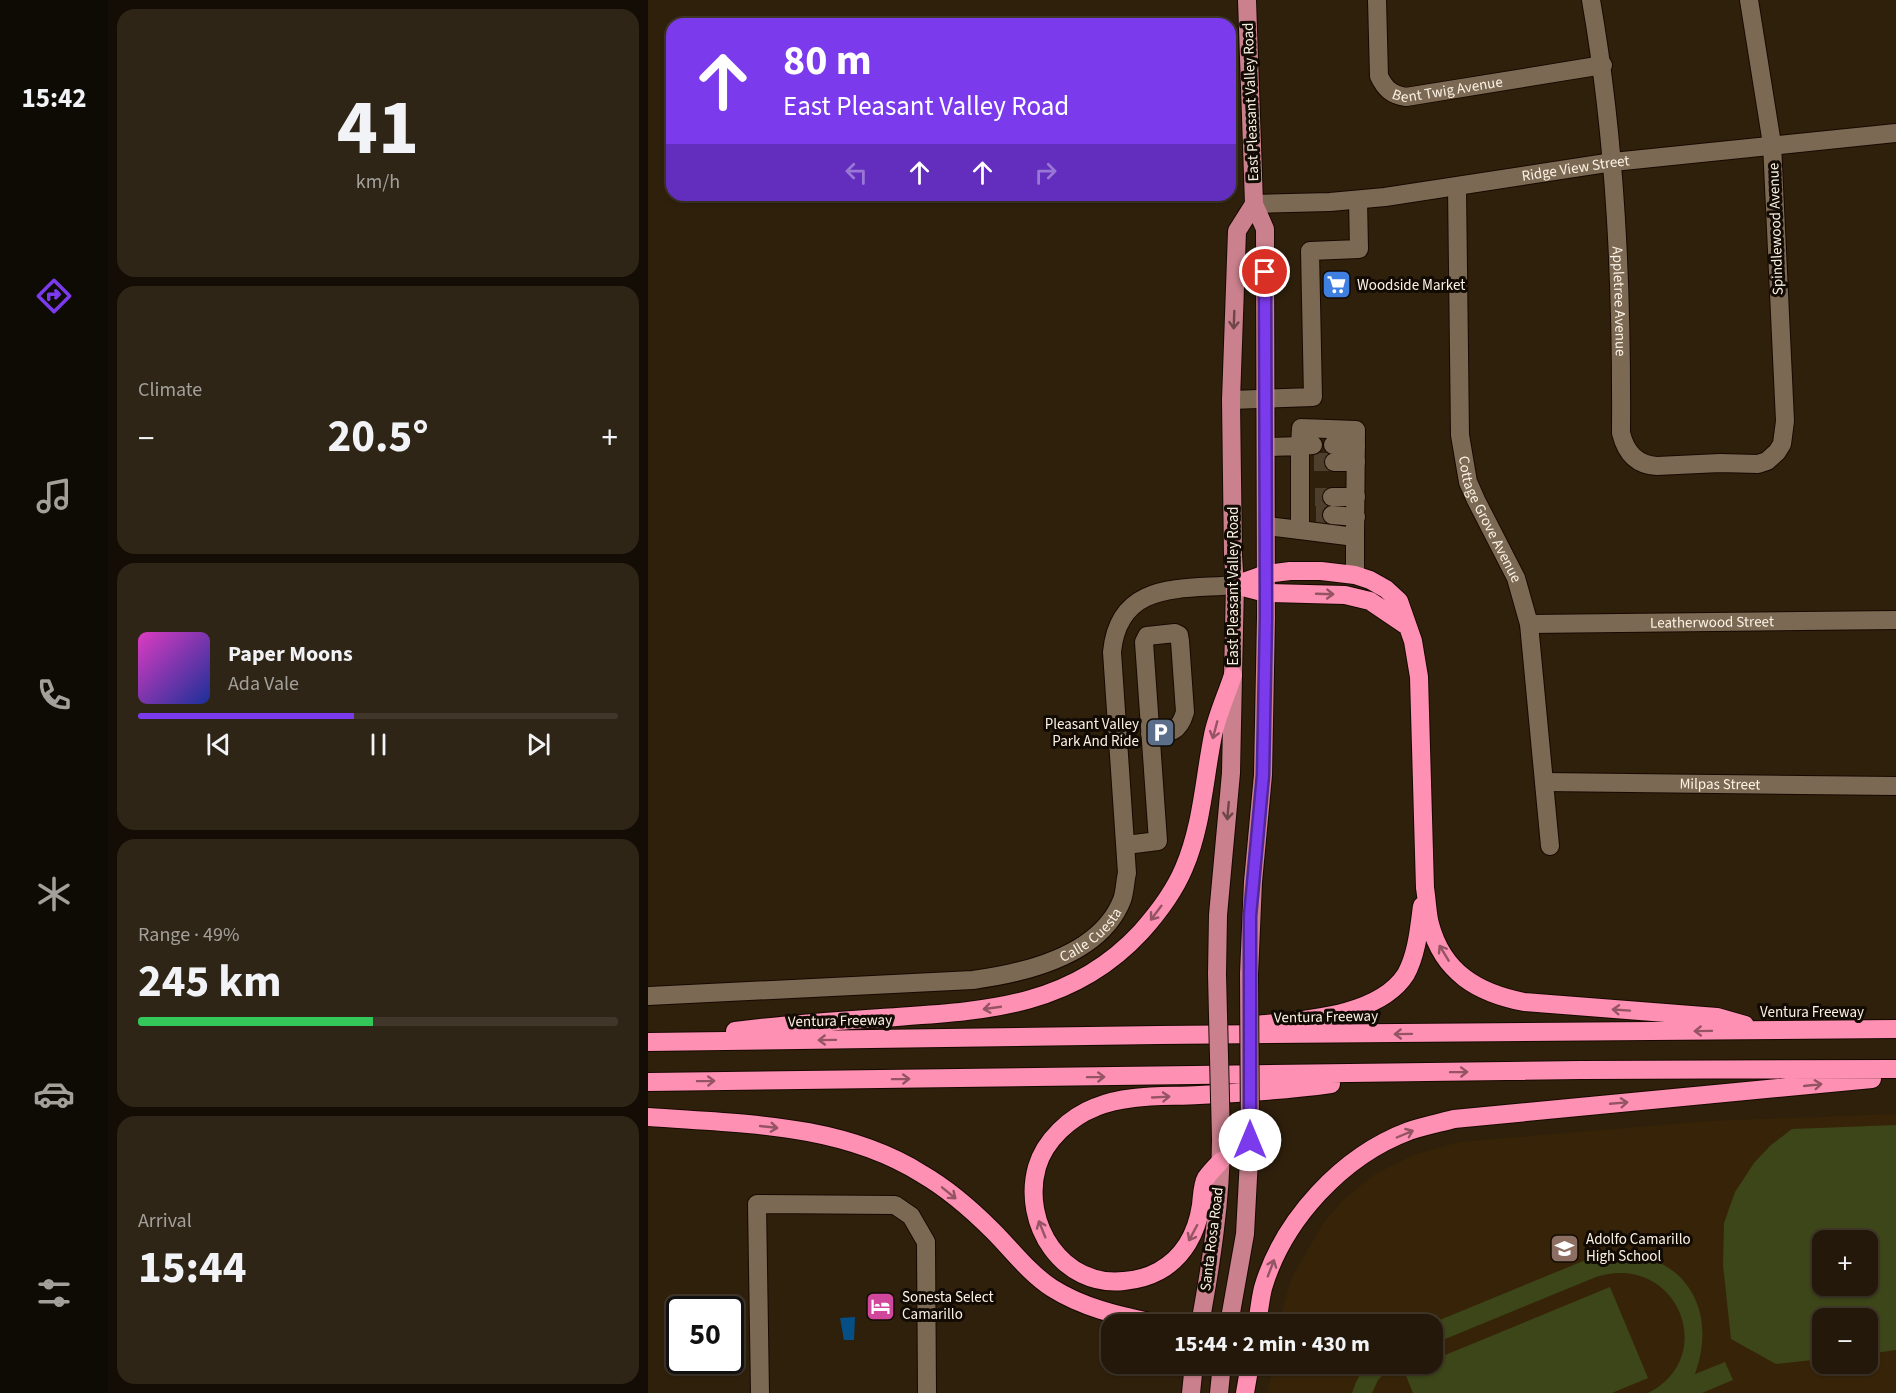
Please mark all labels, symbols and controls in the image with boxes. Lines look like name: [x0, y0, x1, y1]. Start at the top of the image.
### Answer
street label: East Pleasant Valley Road: [1238, 22, 1264, 182]
text: 80 m: [783, 31, 872, 91]
icon: ahead: [684, 42, 762, 120]
street label: Bent Twig Avenue: [1389, 71, 1504, 108]
text: 41: [337, 73, 419, 184]
text: 15:42: [21, 79, 87, 118]
text: East Pleasant Valley Road: [783, 87, 1069, 126]
street label: Ridge View Street: [1520, 150, 1630, 186]
icon: left: [840, 156, 873, 189]
icon: ahead: [903, 156, 936, 189]
icon: ahead: [966, 156, 999, 189]
icon: right: [1029, 156, 1062, 189]
street label: Spindlewood Avenue: [1763, 162, 1789, 296]
text: km/h: [356, 168, 400, 196]
pin: [1239, 246, 1290, 297]
street label: Appletree Avenue: [1607, 246, 1631, 357]
icon: arrive: [1248, 255, 1281, 288]
supermarket icon: Woodside Market: [1320, 269, 1352, 301]
icon: directions: [33, 275, 75, 317]
place label: Woodside Market: [1357, 275, 1465, 296]
one-way arrow: [1228, 310, 1240, 330]
text: Climate: [138, 376, 202, 404]
text: 20.5°: [327, 405, 429, 469]
text: −: [138, 415, 154, 462]
text: +: [602, 415, 618, 462]
street label: Cottage Grove Avenue: [1453, 454, 1527, 586]
icon: music: [33, 475, 75, 517]
street label: East Pleasant Valley Road: [1223, 506, 1244, 666]
one-way arrow: [1314, 588, 1334, 600]
street label: Leatherwood Street: [1650, 611, 1774, 633]
text: Paper Moons: [228, 638, 353, 670]
text: Ada Vale: [228, 670, 299, 698]
icon: phone: [33, 674, 75, 716]
place label: Pleasant Valley Park And Ride: [1045, 714, 1139, 752]
parking icon: Pleasant Valley Park And Ride: [1144, 717, 1176, 749]
one-way arrow: [1209, 720, 1220, 739]
icon: previous: [202, 728, 235, 761]
icon: pause: [362, 728, 395, 761]
icon: next: [522, 728, 555, 761]
street label: Milpas Street: [1679, 773, 1761, 795]
one-way arrow: [1222, 801, 1233, 821]
icon: climate: [33, 873, 75, 915]
street label: Calle Cuesta: [1056, 904, 1127, 967]
one-way arrow: [1150, 905, 1163, 921]
text: Range · 49%: [138, 921, 239, 949]
one-way arrow: [1438, 945, 1450, 962]
text: 245 km: [138, 950, 282, 1014]
street label: Ventura Freeway: [1760, 1002, 1864, 1023]
one-way arrow: [983, 1003, 1002, 1014]
one-way arrow: [1612, 1004, 1632, 1015]
street label: Ventura Freeway: [1274, 1006, 1378, 1028]
street label: Ventura Freeway: [788, 1010, 892, 1032]
one-way arrow: [1694, 1025, 1714, 1037]
one-way arrow: [1394, 1028, 1414, 1040]
one-way arrow: [818, 1034, 838, 1045]
one-way arrow: [1449, 1067, 1469, 1078]
one-way arrow: [1086, 1071, 1106, 1082]
icon: car: [33, 1073, 75, 1115]
one-way arrow: [891, 1073, 911, 1085]
one-way arrow: [696, 1075, 716, 1087]
one-way arrow: [1802, 1079, 1822, 1090]
one-way arrow: [1151, 1092, 1171, 1103]
one-way arrow: [1608, 1097, 1628, 1108]
position arrow: [1218, 1108, 1282, 1172]
one-way arrow: [759, 1122, 778, 1133]
one-way arrow: [1395, 1128, 1414, 1139]
one-way arrow: [941, 1186, 956, 1200]
street label: Santa Rosa Road: [1195, 1186, 1229, 1292]
text: Arrival: [138, 1207, 192, 1235]
one-way arrow: [1036, 1220, 1047, 1239]
one-way arrow: [1187, 1223, 1198, 1241]
place label: Adolfo Camarillo High School: [1586, 1229, 1691, 1267]
map controls: [1812, 1230, 1878, 1374]
button: +: [1812, 1230, 1878, 1296]
school or university icon: Adolfo Camarillo High School: [1549, 1232, 1581, 1264]
text: 15:44: [138, 1236, 247, 1300]
one-way arrow: [1266, 1259, 1277, 1278]
icon: filters: [33, 1272, 75, 1314]
place label: Sonesta Select Camarillo: [902, 1287, 994, 1325]
hotel icon: Sonesta Select Camarillo: [865, 1290, 897, 1322]
speed limit sign: 50: [666, 1296, 744, 1374]
button: −: [1812, 1308, 1878, 1374]
text: 15:44 · 2 min · 430 m: [1174, 1328, 1370, 1360]

